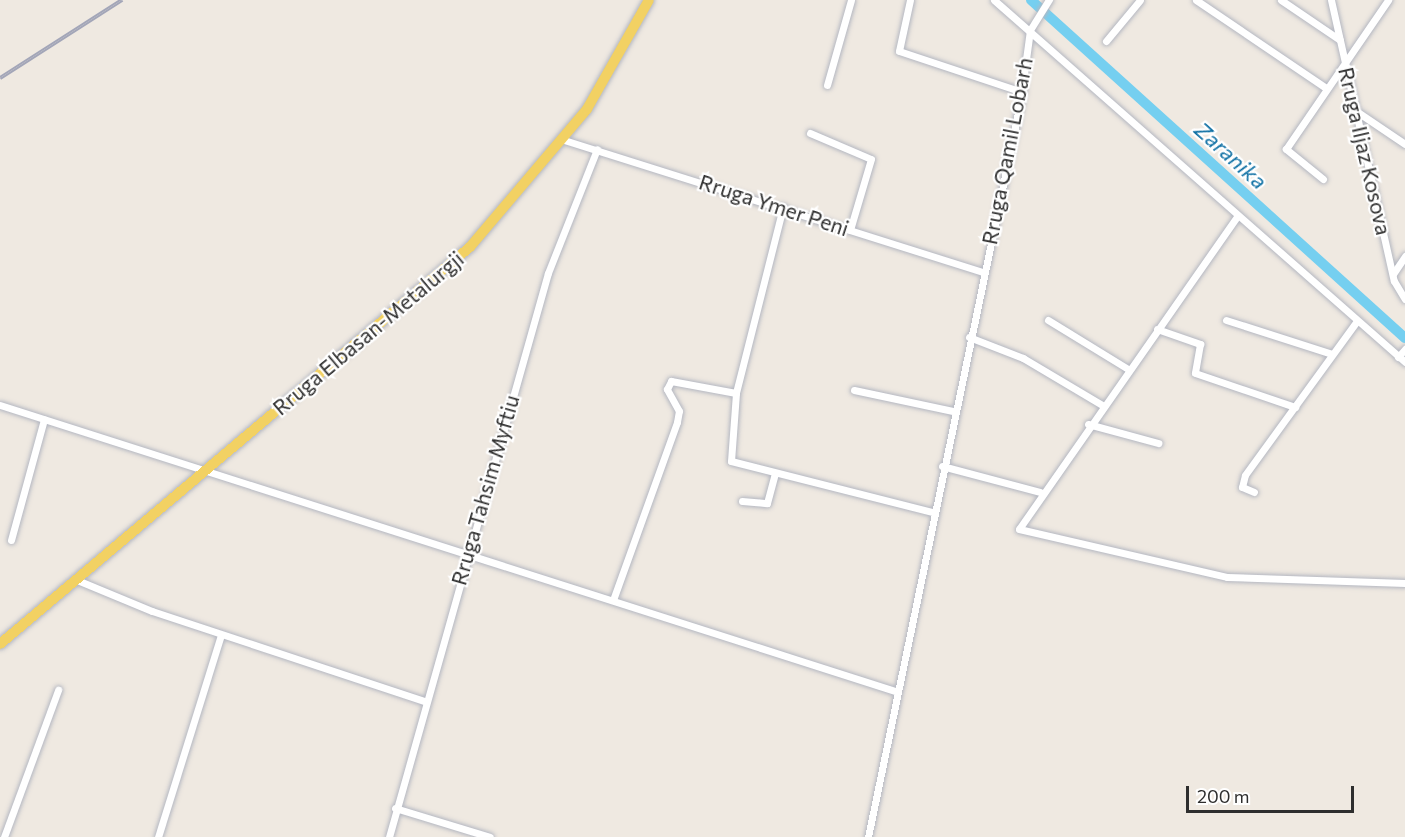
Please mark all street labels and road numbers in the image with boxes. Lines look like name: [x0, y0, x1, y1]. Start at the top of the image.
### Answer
street label: Rruga Qamil Lobarh: [977, 55, 1037, 247]
street label: Rruga Iljaz Kosova: [1333, 65, 1397, 237]
street label: Rruga Ymer Peni: [696, 169, 852, 241]
street label: Rruga Elbasan-Metalurgji: [268, 246, 468, 420]
street label: Rruga Tahsim Myftiu: [446, 392, 524, 588]

